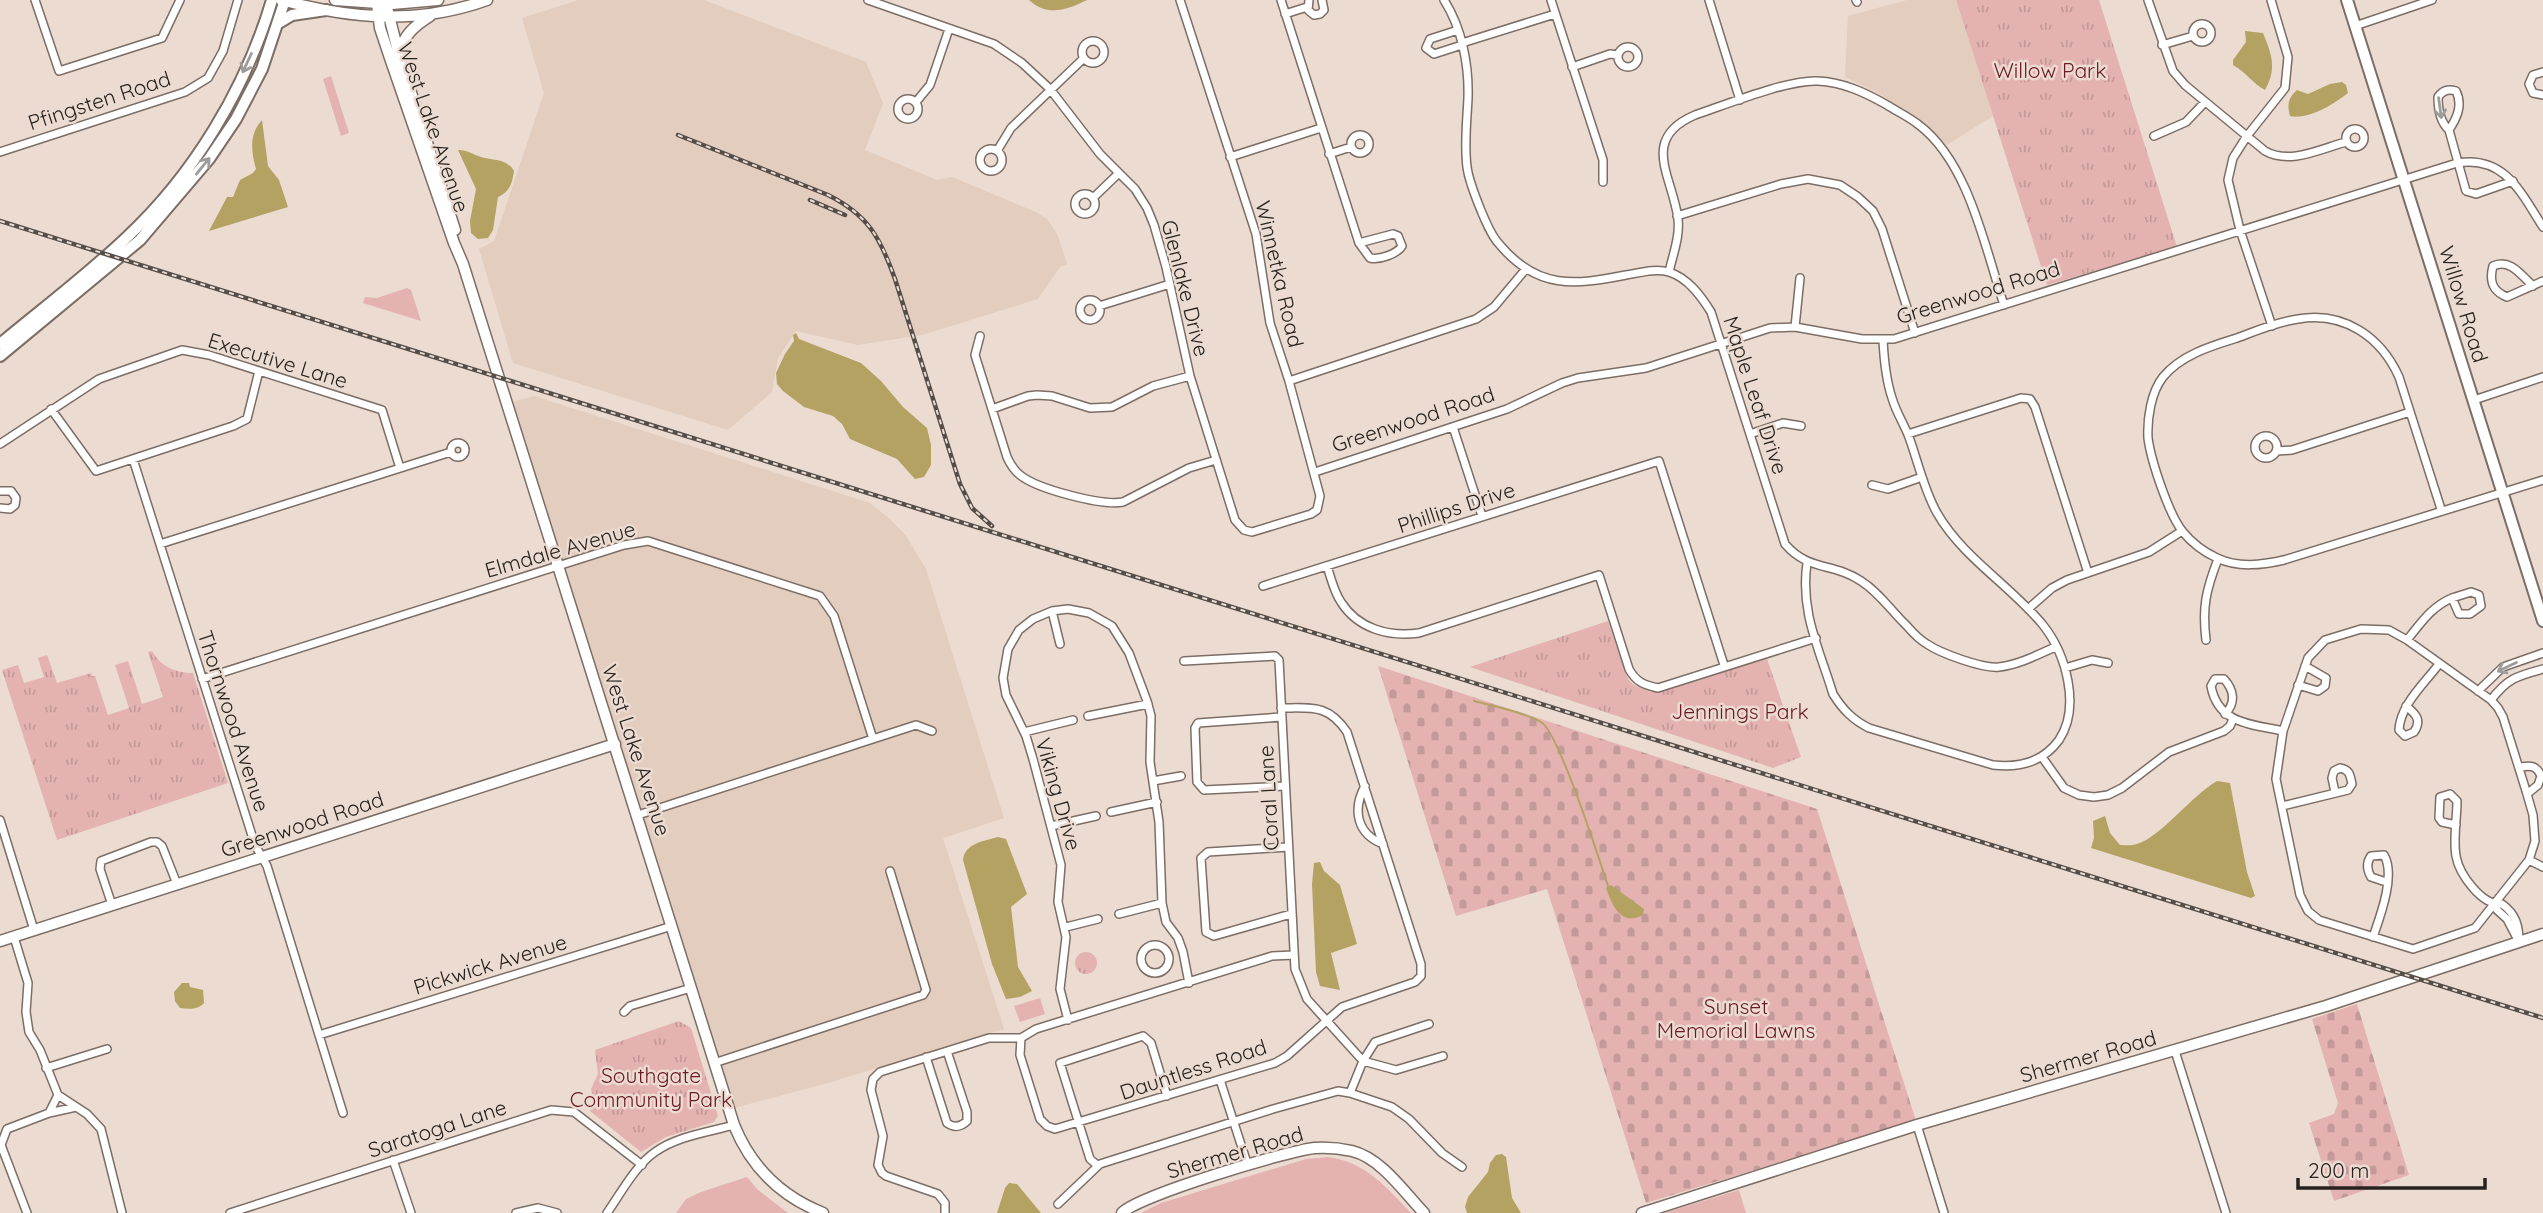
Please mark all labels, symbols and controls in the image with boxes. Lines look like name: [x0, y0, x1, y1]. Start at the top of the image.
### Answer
street label: West Lake Avenue: [393, 38, 475, 216]
one-way arrow: [240, 52, 253, 73]
park label: Willow Park: [1994, 57, 2106, 83]
street label: Pfingsten Road: [24, 65, 174, 135]
one-way arrow: [2434, 96, 2447, 119]
one-way arrow: [195, 158, 211, 176]
street label: Winnetka Road: [1250, 198, 1310, 350]
street label: Glenlake Drive: [1156, 217, 1216, 359]
street label: Willow Road: [2434, 243, 2494, 365]
street label: Greenwood Road: [1893, 255, 2063, 329]
street label: Maple Leaf Drive: [1718, 313, 1794, 477]
street label: Executive Lane: [205, 326, 351, 394]
street label: Greenwood Road: [1328, 380, 1498, 458]
street label: Phillips Drive: [1394, 476, 1518, 538]
street label: Elmdale Avenue: [482, 515, 638, 583]
street label: Thornwood Avenue: [192, 627, 276, 815]
street label: West Lake Avenue: [597, 661, 677, 839]
one-way arrow: [2497, 661, 2518, 674]
park label: Jennings Park: [1671, 698, 1809, 724]
street label: Viking Drive: [1031, 735, 1087, 853]
street label: Coral Lane: [1252, 745, 1284, 851]
street label: Greenwood Road: [217, 785, 387, 863]
street label: Pickwick Avenue: [410, 928, 570, 1000]
park label: Sunset Memorial Lawns: [1657, 993, 1815, 1043]
street label: Shermer Road: [2017, 1024, 2159, 1088]
street label: Dauntless Road: [1116, 1033, 1270, 1105]
park label: Southgate Community Park: [570, 1062, 732, 1112]
street label: Saratoga Lane: [364, 1093, 510, 1163]
street label: Shermer Road: [1164, 1120, 1306, 1184]
scale bar: [2298, 1146, 2485, 1190]
text: 200 m: [2308, 1157, 2370, 1183]

